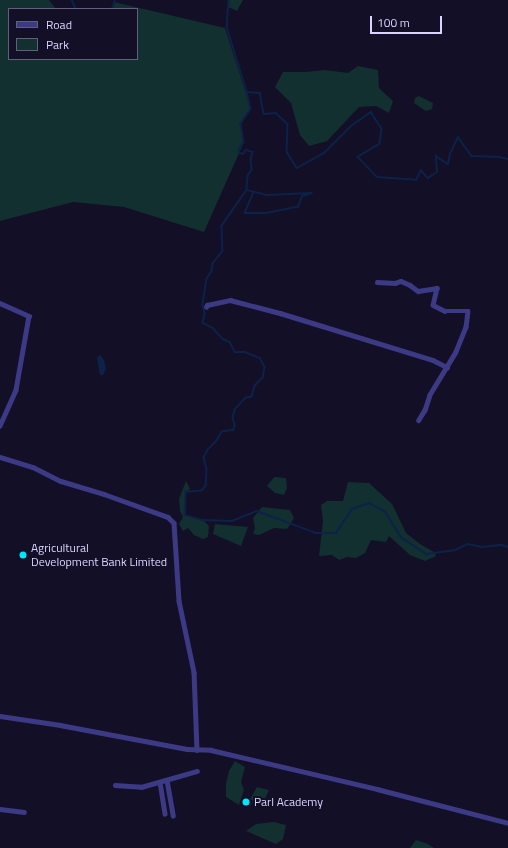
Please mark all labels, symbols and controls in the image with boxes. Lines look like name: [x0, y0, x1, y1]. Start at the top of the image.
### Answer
legend: [8, 8, 138, 60]
scale bar: [372, 8, 444, 34]
text: 100 m: [377, 13, 410, 32]
text: Road: [46, 15, 72, 34]
text: Park: [46, 35, 69, 54]
place label: Agricultural Development Bank Limited: [31, 541, 167, 569]
marker: Agricultural Development Bank Limited: [18, 550, 28, 560]
place label: Parl Academy: [254, 795, 323, 809]
marker: Parl Academy: [241, 797, 251, 807]

